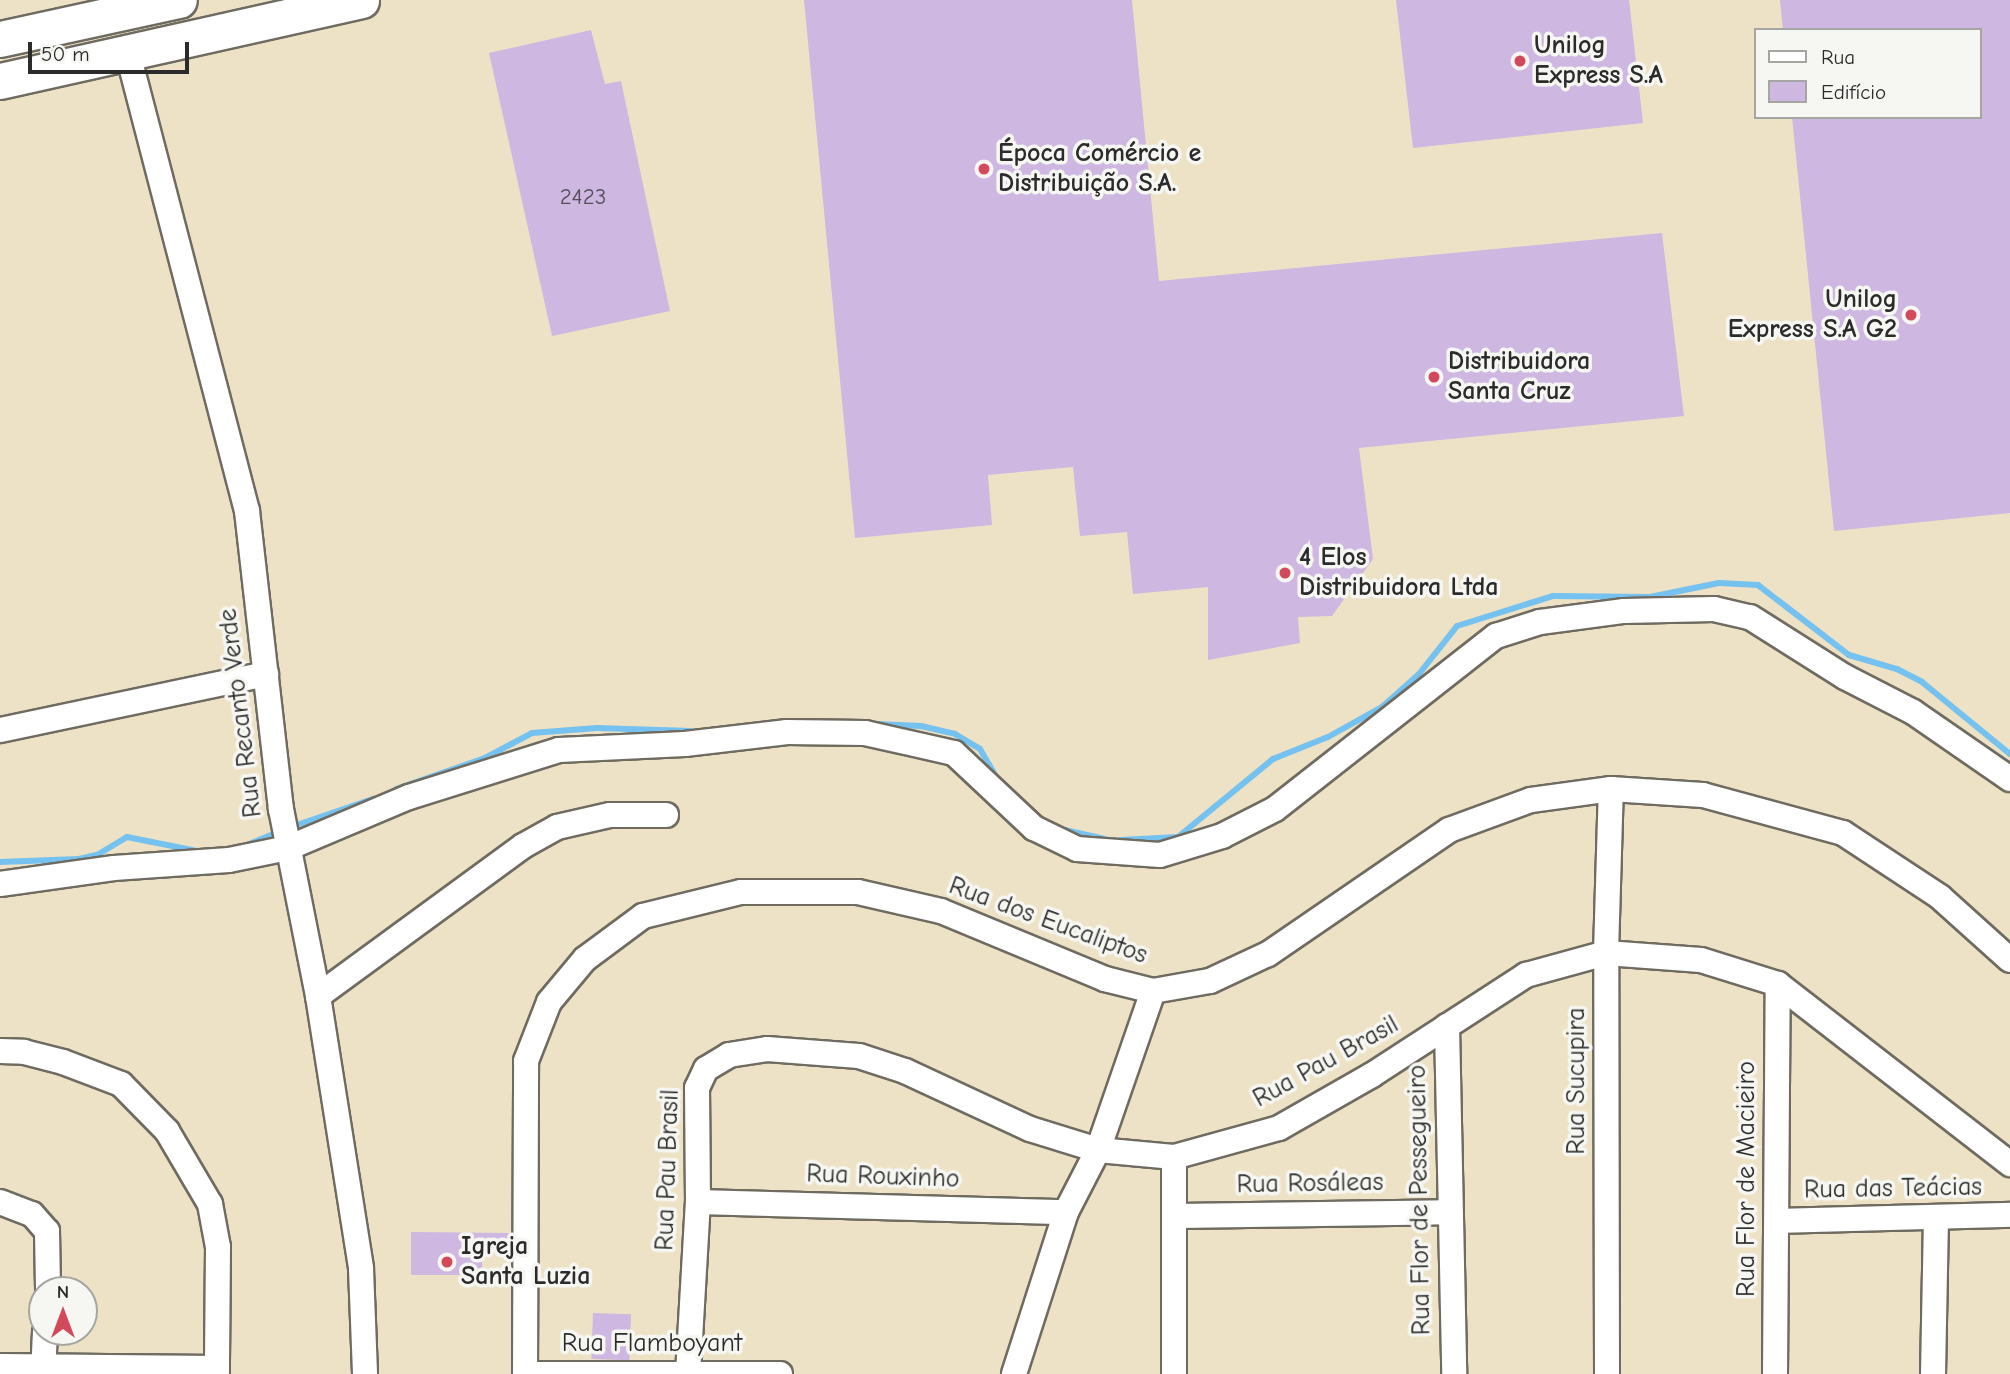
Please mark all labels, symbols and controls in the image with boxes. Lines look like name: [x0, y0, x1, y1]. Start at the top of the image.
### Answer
scale bar: [32, 28, 192, 72]
legend: [1755, 28, 1982, 119]
place label: Unilog Express S.A: [1534, 30, 1663, 92]
text: 50 m: [41, 42, 90, 66]
text: Rua: [1821, 45, 1855, 69]
marker: Unilog Express S.A: [1512, 53, 1528, 69]
text: Edifício: [1821, 80, 1886, 104]
place label: Época Comércio e Distribuição S.A.: [998, 138, 1201, 200]
marker: Época Comércio e Distribuição S.A.: [976, 161, 992, 177]
house number: 2423: [560, 183, 606, 211]
place label: Unilog Express S.A G2: [1728, 284, 1897, 346]
marker: Unilog Express S.A G2: [1903, 307, 1919, 323]
place label: Distribuidora Santa Cruz: [1448, 346, 1590, 408]
marker: Distribuidora Santa Cruz: [1426, 369, 1442, 385]
place label: 4 Elos Distribuidora Ltda: [1299, 542, 1499, 604]
marker: 4 Elos Distribuidora Ltda: [1277, 565, 1293, 581]
street label: Rua Recanto Verde: [213, 607, 269, 819]
street label: Rua dos Eucaliptos: [945, 871, 1151, 971]
street label: Rua Sucupira: [1561, 1007, 1593, 1155]
street label: Rua Pau Brasil: [1248, 1009, 1404, 1115]
street label: Rua Flor de Macieiro: [1731, 1061, 1763, 1297]
street label: Rua Flor de Pessegueiro: [1402, 1064, 1438, 1336]
street label: Rua Pau Brasil: [650, 1089, 686, 1251]
street label: Rua Rouxinho: [806, 1159, 960, 1195]
street label: Rua Rosáleas: [1236, 1167, 1384, 1201]
street label: Rua das Teácias: [1804, 1172, 1982, 1206]
place label: Igreja Santa Luzia: [461, 1231, 590, 1292]
marker: Igreja Santa Luzia: [439, 1254, 455, 1270]
north arrow: [28, 1276, 98, 1346]
text: N: [57, 1281, 69, 1303]
street label: Rua Flamboyant: [562, 1328, 742, 1360]

